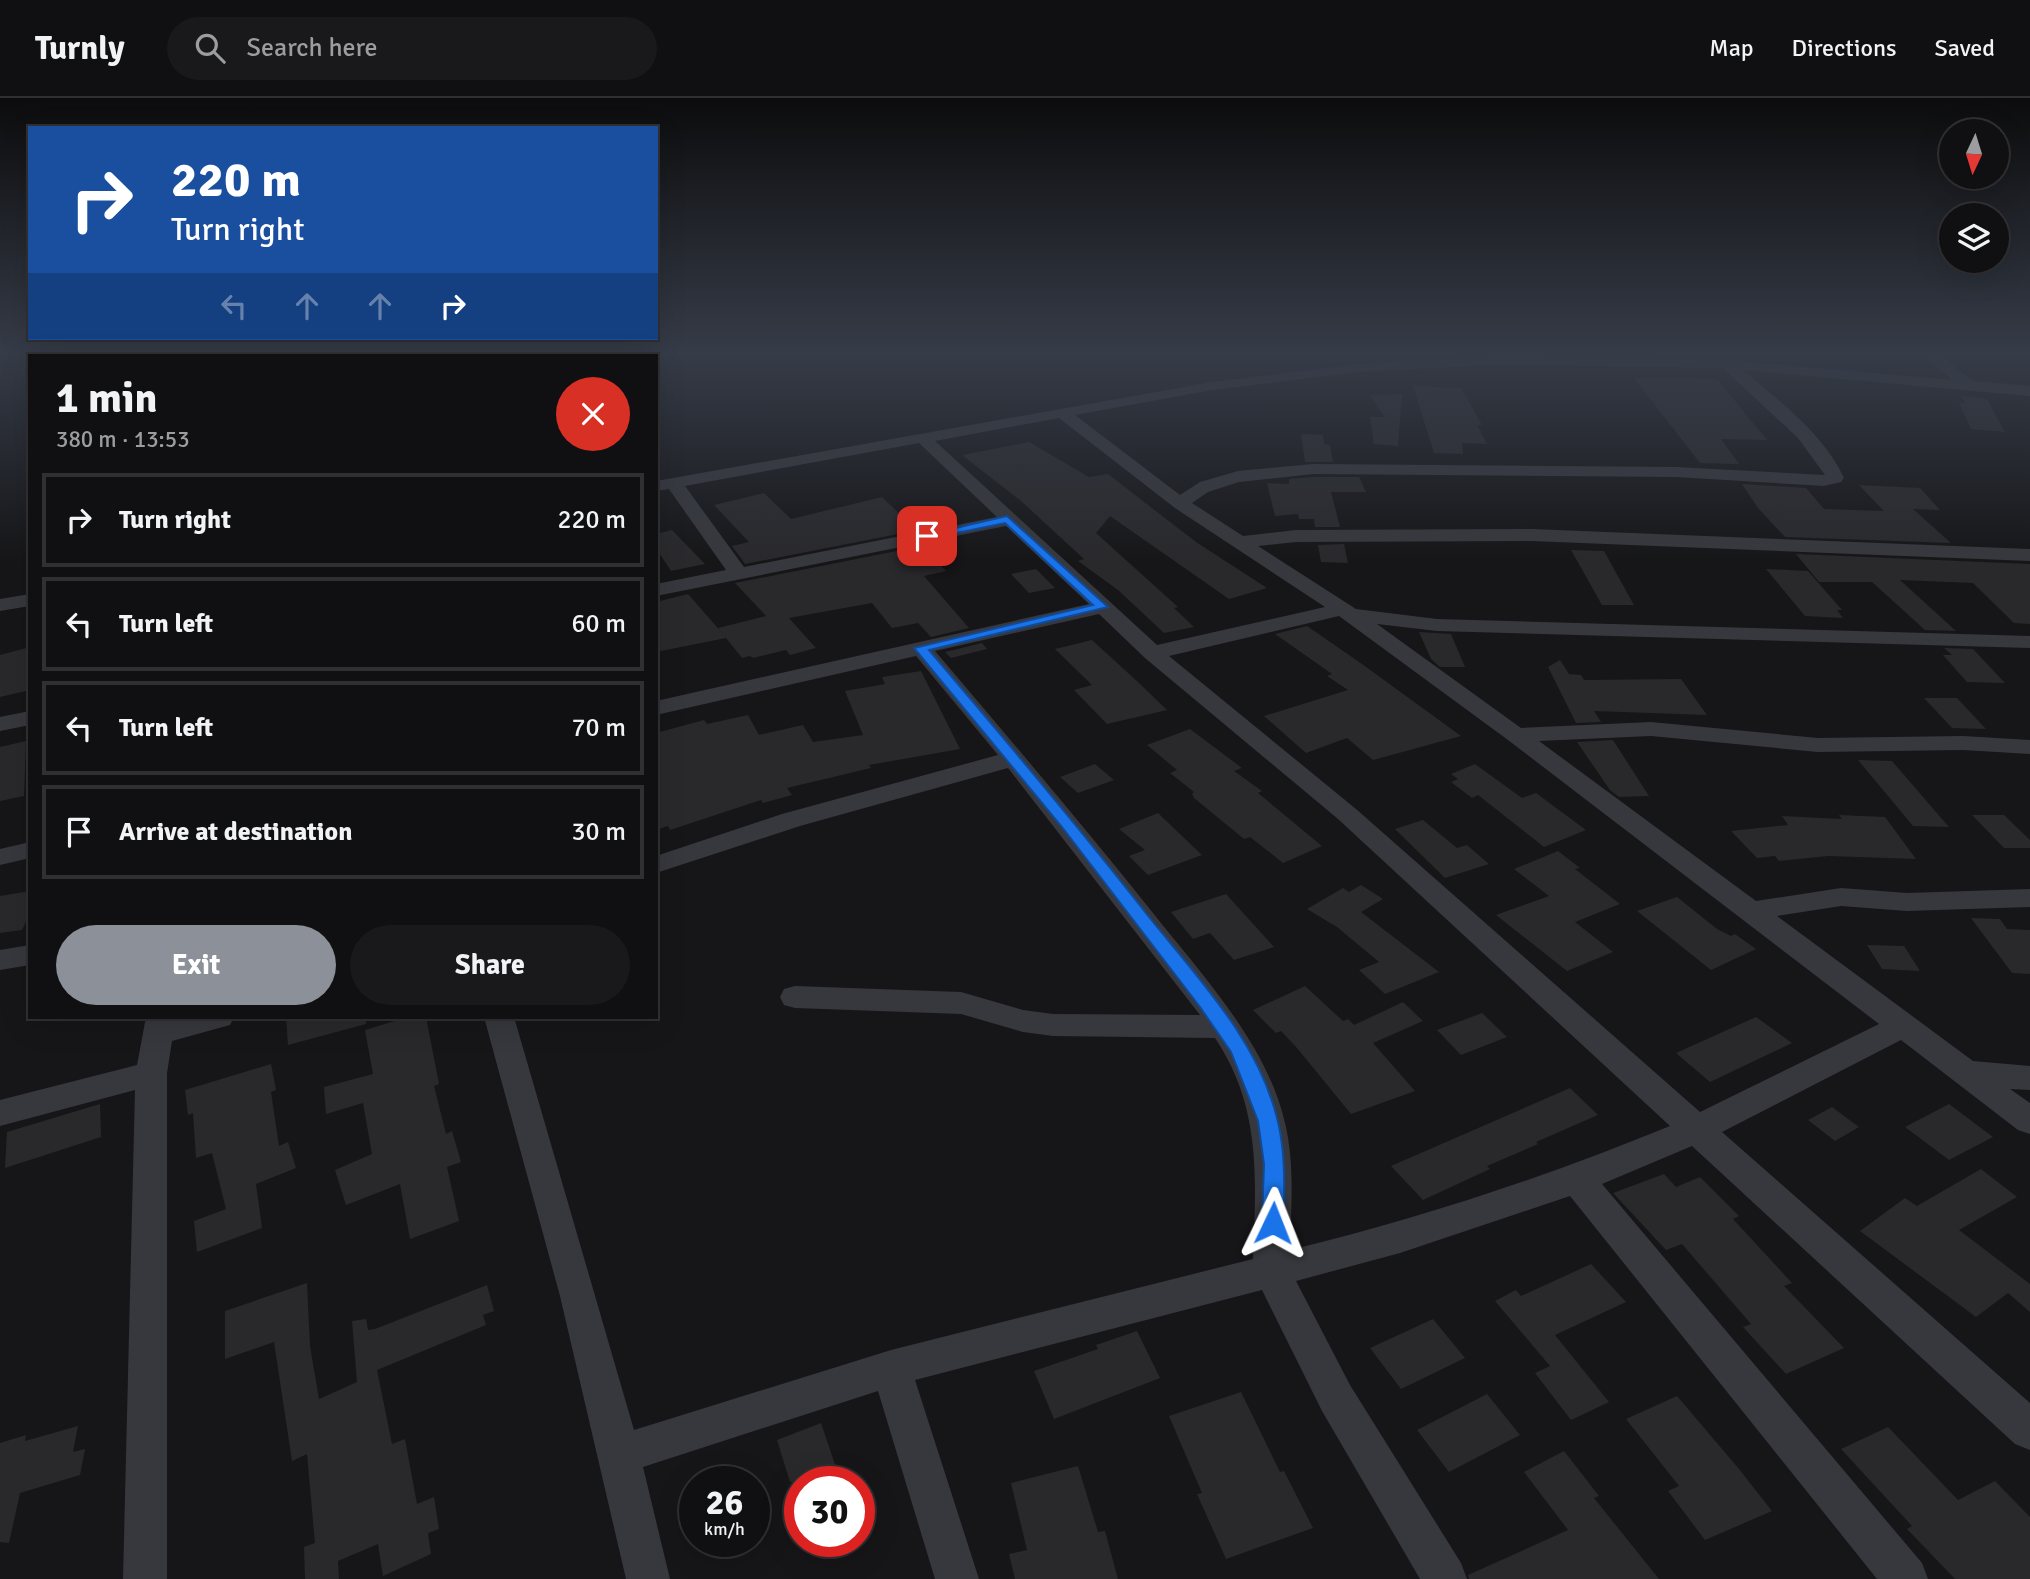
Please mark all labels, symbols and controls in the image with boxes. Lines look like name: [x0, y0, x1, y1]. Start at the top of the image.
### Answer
search box: [167, 17, 657, 80]
text: Turnly: [35, 28, 125, 69]
icon: search: [191, 29, 229, 67]
text: Search here: [247, 32, 378, 64]
text: Map: [1709, 33, 1754, 63]
text: Directions: [1792, 33, 1897, 63]
text: Saved: [1935, 33, 1995, 63]
north arrow: [1939, 119, 2009, 189]
map controls: [1939, 119, 2009, 273]
text: 220 m: [171, 150, 301, 210]
icon: right: [56, 154, 147, 245]
button: layers: [1939, 203, 2009, 273]
text: Turn right: [171, 210, 304, 249]
icon: left: [215, 287, 253, 325]
icon: ahead: [288, 287, 326, 325]
icon: ahead: [361, 287, 399, 325]
icon: right: [434, 287, 472, 325]
text: 1 min: [56, 373, 157, 424]
button: close: [556, 377, 630, 451]
text: 380 m · 13:53: [56, 425, 190, 454]
icon: right: [60, 501, 98, 539]
text: Turn right: [119, 504, 231, 536]
text: 220 m: [557, 504, 626, 536]
pin: [897, 506, 957, 566]
icon: arrive: [908, 517, 946, 555]
icon: left: [60, 605, 98, 643]
text: Turn left: [119, 608, 213, 640]
text: 60 m: [571, 608, 626, 640]
icon: left: [60, 709, 98, 747]
text: Turn left: [119, 712, 213, 744]
text: 70 m: [571, 712, 626, 744]
icon: arrive: [60, 813, 98, 851]
text: Arrive at destination: [119, 816, 352, 848]
text: 30 m: [571, 816, 626, 848]
button: Exit: [56, 925, 336, 1005]
button: Share: [350, 925, 630, 1005]
position arrow: [1236, 1186, 1310, 1260]
speed limit sign: 30: [784, 1466, 875, 1557]
text: 26: [706, 1481, 743, 1524]
text: km/h: [704, 1518, 745, 1540]

